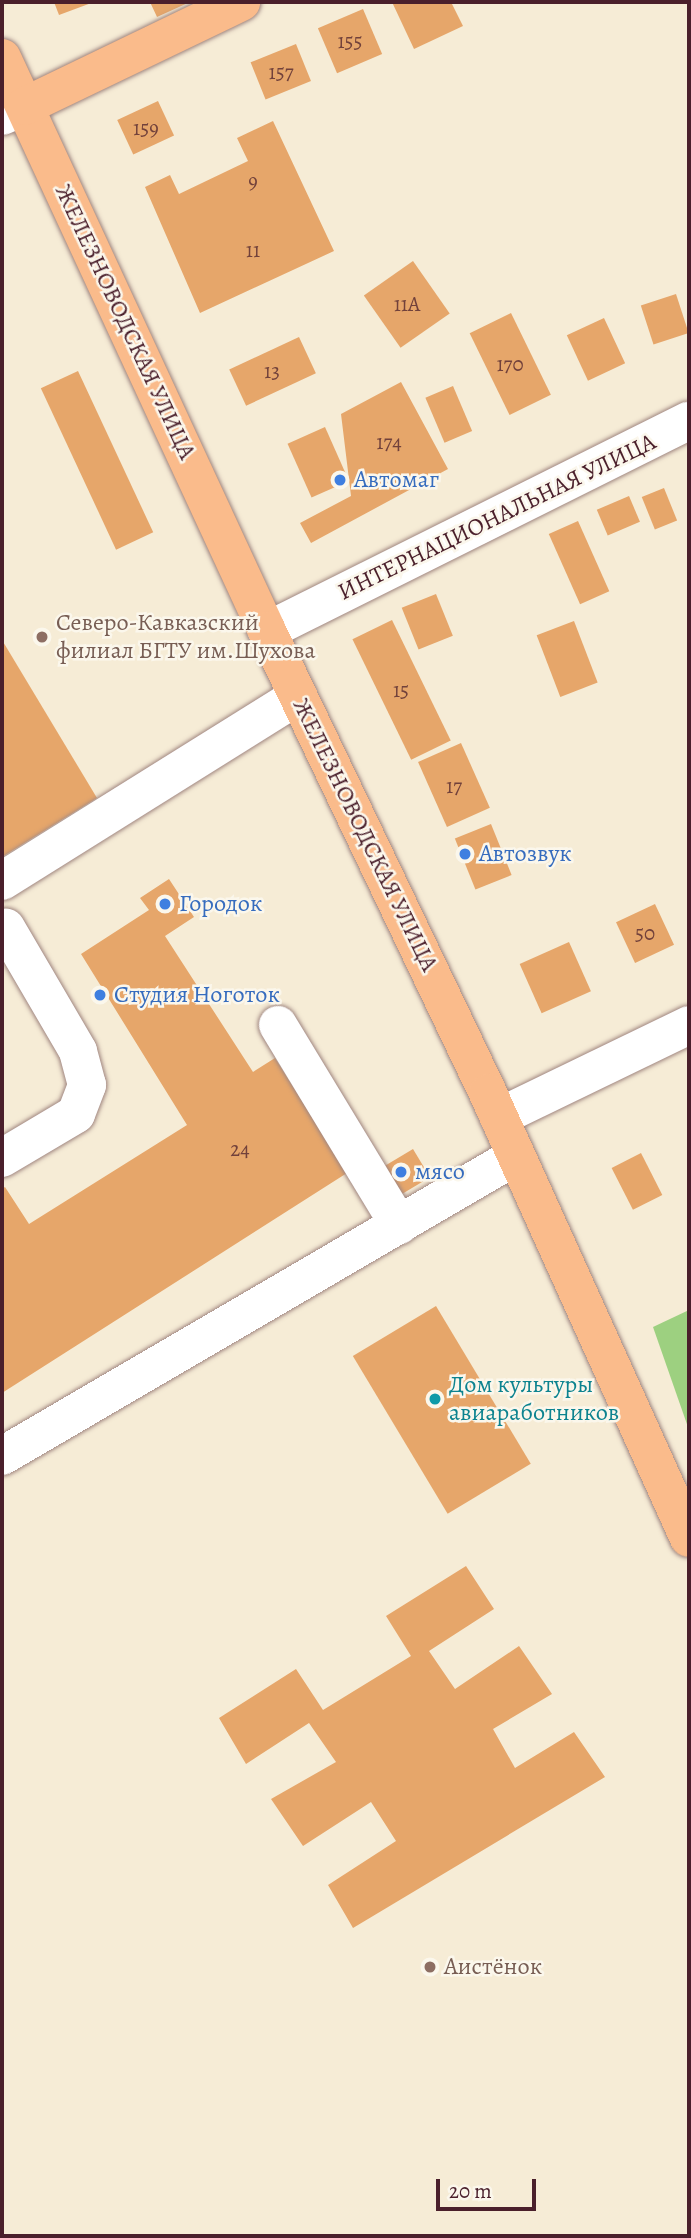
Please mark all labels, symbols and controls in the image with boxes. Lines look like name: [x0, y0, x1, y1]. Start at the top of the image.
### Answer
house number: 155: [337, 28, 363, 54]
house number: 157: [268, 59, 294, 85]
house number: 159: [133, 115, 159, 141]
house number: 9: [248, 168, 258, 194]
street label: ЖЕЛЕЗНОВОДСКАЯ УЛИЦА: [49, 180, 201, 464]
house number: 11: [246, 237, 260, 263]
house number: 11А: [394, 291, 420, 317]
house number: 170: [496, 351, 524, 377]
house number: 13: [264, 358, 280, 384]
street label: ИНТЕРНАЦИОНАЛЬНАЯ УЛИЦА: [333, 427, 661, 607]
house number: 174: [376, 429, 402, 455]
place label: Автомаг: [354, 466, 439, 494]
marker: Автомаг: [332, 472, 348, 488]
place label: Северо-Кавказский филиал БГТУ им.Шухова: [56, 609, 316, 665]
marker: Северо-Кавказский филиал БГТУ им.Шухова: [34, 629, 50, 645]
house number: 15: [393, 677, 409, 703]
street label: ЖЕЛЕЗНОВОДСКАЯ УЛИЦА: [286, 694, 444, 976]
house number: 17: [446, 773, 462, 799]
place label: Автозвук: [479, 840, 572, 868]
marker: Автозвук: [457, 846, 473, 862]
place label: Городок: [179, 890, 262, 918]
marker: Городок: [157, 896, 173, 912]
house number: 50: [635, 920, 655, 946]
place label: Студия Ноготок: [114, 981, 280, 1009]
marker: Студия Ноготок: [92, 987, 108, 1003]
house number: 24: [230, 1136, 250, 1162]
place label: мясо: [415, 1158, 465, 1186]
marker: мясо: [393, 1164, 409, 1180]
place label: Дом культуры авиаработников: [449, 1371, 619, 1427]
marker: Дом культуры авиаработников: [427, 1391, 443, 1407]
place label: Аистёнок: [444, 1953, 542, 1981]
marker: Аистёнок: [422, 1959, 438, 1975]
scale bar: [439, 2164, 539, 2208]
text: 20 m: [449, 2177, 492, 2205]

